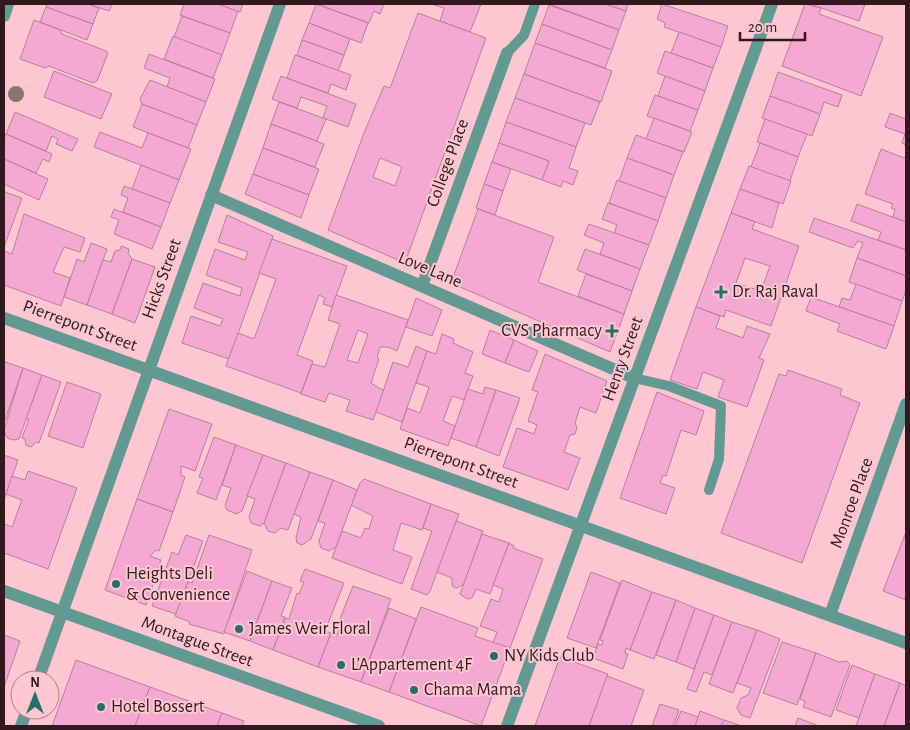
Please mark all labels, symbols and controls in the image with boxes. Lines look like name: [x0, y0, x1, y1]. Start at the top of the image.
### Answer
scale bar: [740, 10, 805, 42]
text: 20 m: [748, 20, 777, 35]
street label: College Place: [424, 117, 472, 209]
street label: Hicks Street: [139, 236, 185, 321]
street label: Love Lane: [395, 248, 465, 292]
place label: Dr. Raj Raval: [732, 283, 819, 301]
marker: Dr. Raj Raval: [714, 285, 728, 299]
street label: Pierrepont Street: [20, 297, 140, 355]
street label: Henry Street: [599, 314, 647, 404]
place label: CVS Pharmacy: [501, 322, 602, 340]
marker: CVS Pharmacy: [606, 325, 618, 337]
street label: Pierrepont Street: [401, 434, 521, 492]
street label: Monroe Place: [827, 455, 877, 551]
place label: Heights Deli & Convenience: [126, 565, 230, 604]
marker: Heights Deli & Convenience: [110, 578, 122, 590]
street label: Montague Street: [139, 613, 255, 671]
place label: James Weir Floral: [249, 620, 371, 638]
marker: James Weir Floral: [233, 623, 245, 635]
place label: NY Kids Club: [504, 647, 594, 665]
marker: NY Kids Club: [488, 650, 500, 662]
place label: L’Appartement 4F: [351, 656, 472, 674]
marker: L’Appartement 4F: [335, 659, 347, 671]
north arrow: [10, 670, 60, 720]
text: N: [30, 676, 40, 690]
place label: Chama Mama: [424, 681, 521, 699]
marker: Chama Mama: [408, 684, 420, 696]
place label: Hotel Bossert: [111, 698, 205, 716]
marker: Hotel Bossert: [95, 701, 107, 713]

